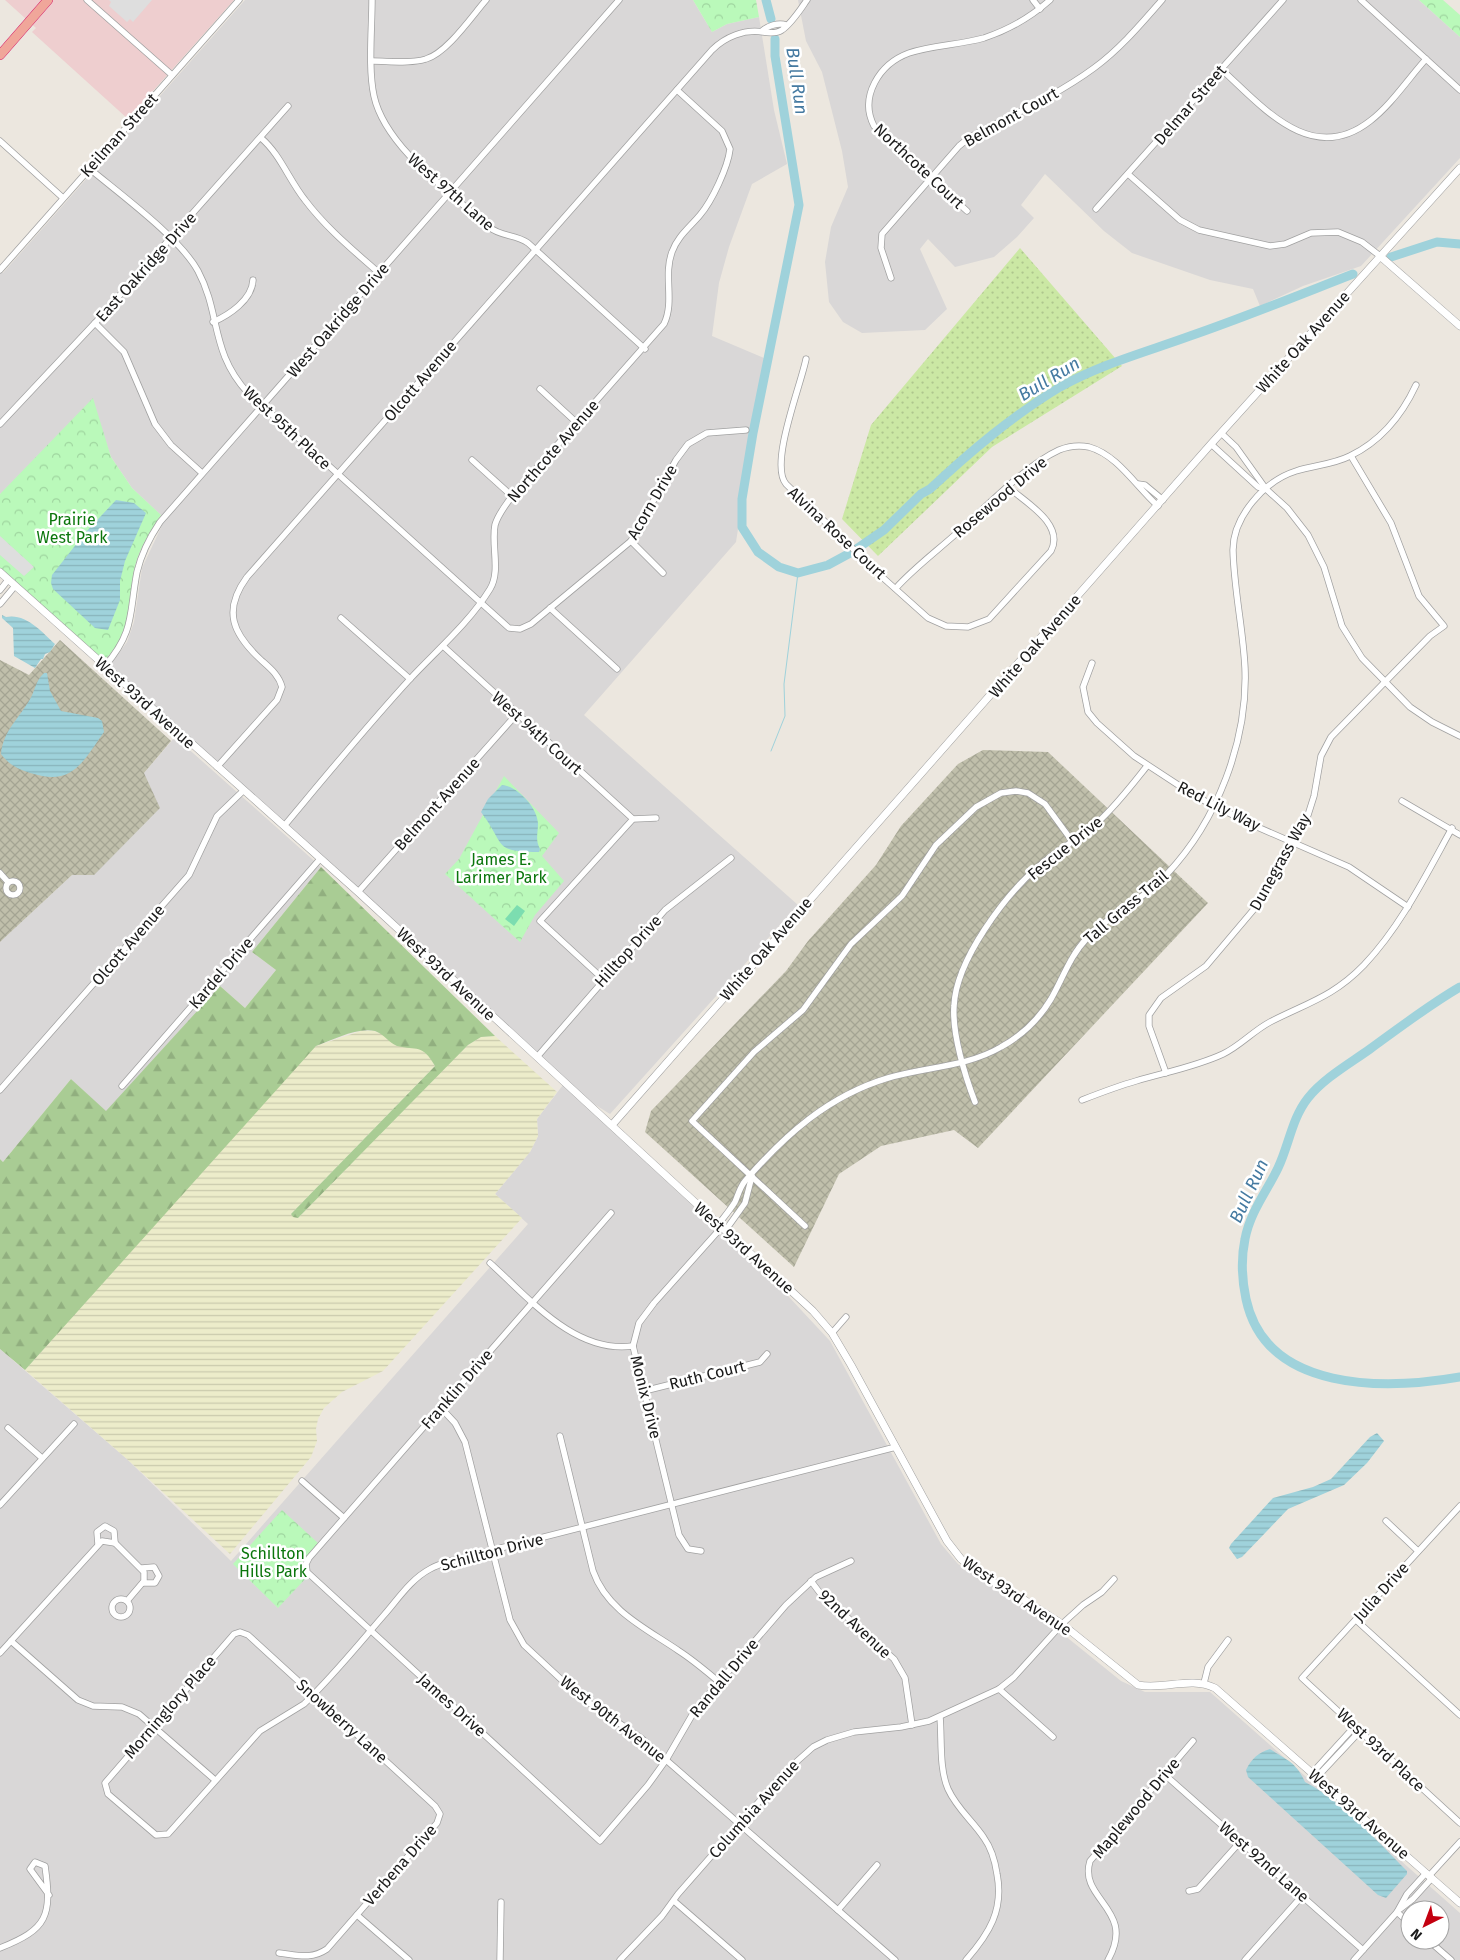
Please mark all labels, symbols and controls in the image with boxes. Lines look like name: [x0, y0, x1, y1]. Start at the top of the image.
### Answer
water label: Bull Run: [781, 46, 813, 116]
street label: Delmar Street: [1150, 61, 1230, 149]
street label: Belmont Court: [961, 83, 1062, 151]
street label: Keilman Street: [76, 89, 162, 181]
street label: Northcote Court: [870, 119, 968, 213]
street label: West 97th Lane: [404, 149, 498, 235]
street label: East Oakridge Drive: [92, 208, 200, 326]
street label: West Oakridge Drive: [283, 259, 393, 381]
street label: White Oak Avenue: [1252, 287, 1354, 397]
street label: Olcott Avenue: [380, 337, 460, 425]
water label: Bull Run: [1014, 352, 1084, 406]
street label: West 95th Place: [239, 382, 335, 474]
street label: Northcote Avenue: [503, 396, 603, 506]
street label: Rosewood Drive: [949, 452, 1051, 542]
street label: Acorn Drive: [623, 461, 681, 543]
street label: Alvina Rose Court: [784, 483, 890, 583]
park label: Prairie West Park: [37, 510, 108, 547]
street label: White Oak Avenue: [985, 590, 1085, 702]
street label: West 93rd Avenue: [91, 653, 199, 753]
street label: West 94th Court: [488, 688, 586, 779]
street label: Belmont Avenue: [390, 754, 484, 854]
street label: Red Lily Way: [1175, 777, 1264, 835]
street label: Dunegrass Way: [1245, 810, 1315, 914]
street label: Fescue Drive: [1024, 812, 1106, 884]
park label: James E. Larimer Park: [455, 850, 548, 887]
street label: Tall Grass Trail: [1080, 866, 1172, 948]
street label: White Oak Avenue: [716, 893, 816, 1005]
street label: Olcott Avenue: [88, 901, 168, 989]
street label: Hilltop Drive: [591, 911, 665, 991]
street label: West 93rd Avenue: [393, 923, 499, 1025]
street label: Kardel Drive: [185, 933, 257, 1013]
water label: Bull Run: [1225, 1156, 1273, 1226]
street label: West 93rd Avenue: [690, 1198, 798, 1298]
street label: Franklin Drive: [417, 1345, 497, 1433]
street label: Monix Drive: [626, 1353, 666, 1441]
street label: Ruth Court: [667, 1356, 747, 1394]
street label: Schillton Drive: [439, 1529, 545, 1575]
park label: Schillton Hills Park: [239, 1544, 308, 1581]
street label: West 93rd Avenue: [959, 1552, 1075, 1640]
street label: Julia Drive: [1349, 1558, 1413, 1626]
street label: 92nd Avenue: [815, 1586, 895, 1662]
street label: Randall Drive: [686, 1635, 762, 1721]
street label: Morninglory Place: [120, 1652, 220, 1762]
street label: James Drive: [414, 1669, 490, 1741]
street label: West 90th Avenue: [556, 1672, 670, 1766]
street label: Snowberry Lane: [292, 1675, 392, 1767]
street label: West 93rd Place: [1333, 1704, 1429, 1796]
street label: Maplewood Drive: [1088, 1754, 1184, 1862]
street label: Columbia Avenue: [705, 1756, 803, 1862]
street label: West 93rd Avenue: [1304, 1765, 1414, 1863]
street label: West 92nd Lane: [1215, 1818, 1313, 1906]
street label: Verbena Drive: [360, 1820, 440, 1910]
north arrow: [1400, 1900, 1450, 1950]
text: N: [1407, 1925, 1426, 1944]

